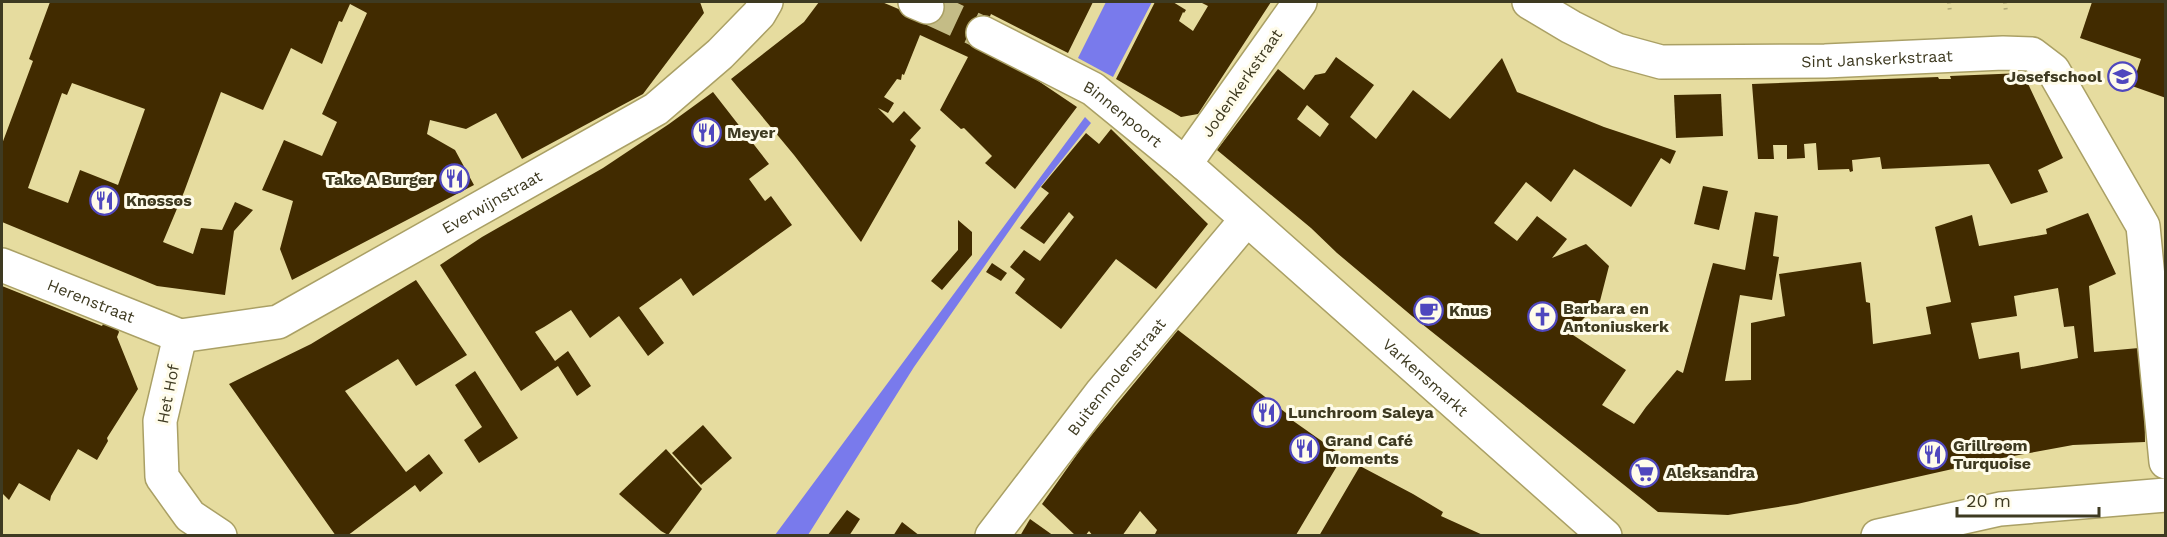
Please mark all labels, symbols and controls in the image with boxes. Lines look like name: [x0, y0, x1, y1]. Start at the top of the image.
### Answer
street label: Jodenkerkstraat: [1198, 25, 1286, 140]
street label: Sint Janskerkstraat: [1801, 46, 1954, 71]
school or university icon: Josefschool: [2107, 60, 2139, 92]
place label: Josefschool: [2006, 67, 2103, 86]
street label: Binnenpoort: [1080, 76, 1166, 151]
restaurant icon: Meyer: [690, 116, 722, 148]
place label: Meyer: [727, 123, 776, 142]
restaurant icon: Take A Burger: [439, 163, 471, 195]
street label: Everwijnstraat: [438, 166, 545, 237]
place label: Take A Burger: [325, 170, 434, 189]
restaurant icon: Knossos: [89, 184, 121, 216]
place label: Knossos: [126, 191, 192, 210]
street label: Herenstraat: [45, 275, 138, 327]
cafe icon: Knus: [1412, 294, 1444, 326]
place label: Barbara en Antoniuskerk: [1563, 299, 1669, 336]
place label: Knus: [1449, 301, 1489, 320]
church icon: Barbara en Antoniuskerk: [1526, 301, 1558, 333]
street label: Buitenmolenstraat: [1063, 314, 1169, 439]
street label: Varkensmarkt: [1379, 334, 1472, 420]
street label: Het Hof: [153, 362, 183, 425]
restaurant icon: Lunchroom Saleya: [1251, 396, 1283, 428]
place label: Lunchroom Saleya: [1288, 403, 1435, 422]
place label: Grand Café Moments: [1325, 431, 1413, 468]
restaurant icon: Grand Café Moments: [1288, 433, 1320, 465]
place label: Grillroom Turquoise: [1953, 436, 2031, 473]
restaurant icon: Grillroom Turquoise: [1916, 438, 1948, 470]
supermarket icon: Aleksandra: [1629, 456, 1661, 488]
place label: Aleksandra: [1666, 463, 1756, 482]
scale bar: [1957, 480, 2100, 518]
text: 20 m: [1966, 490, 2011, 511]

